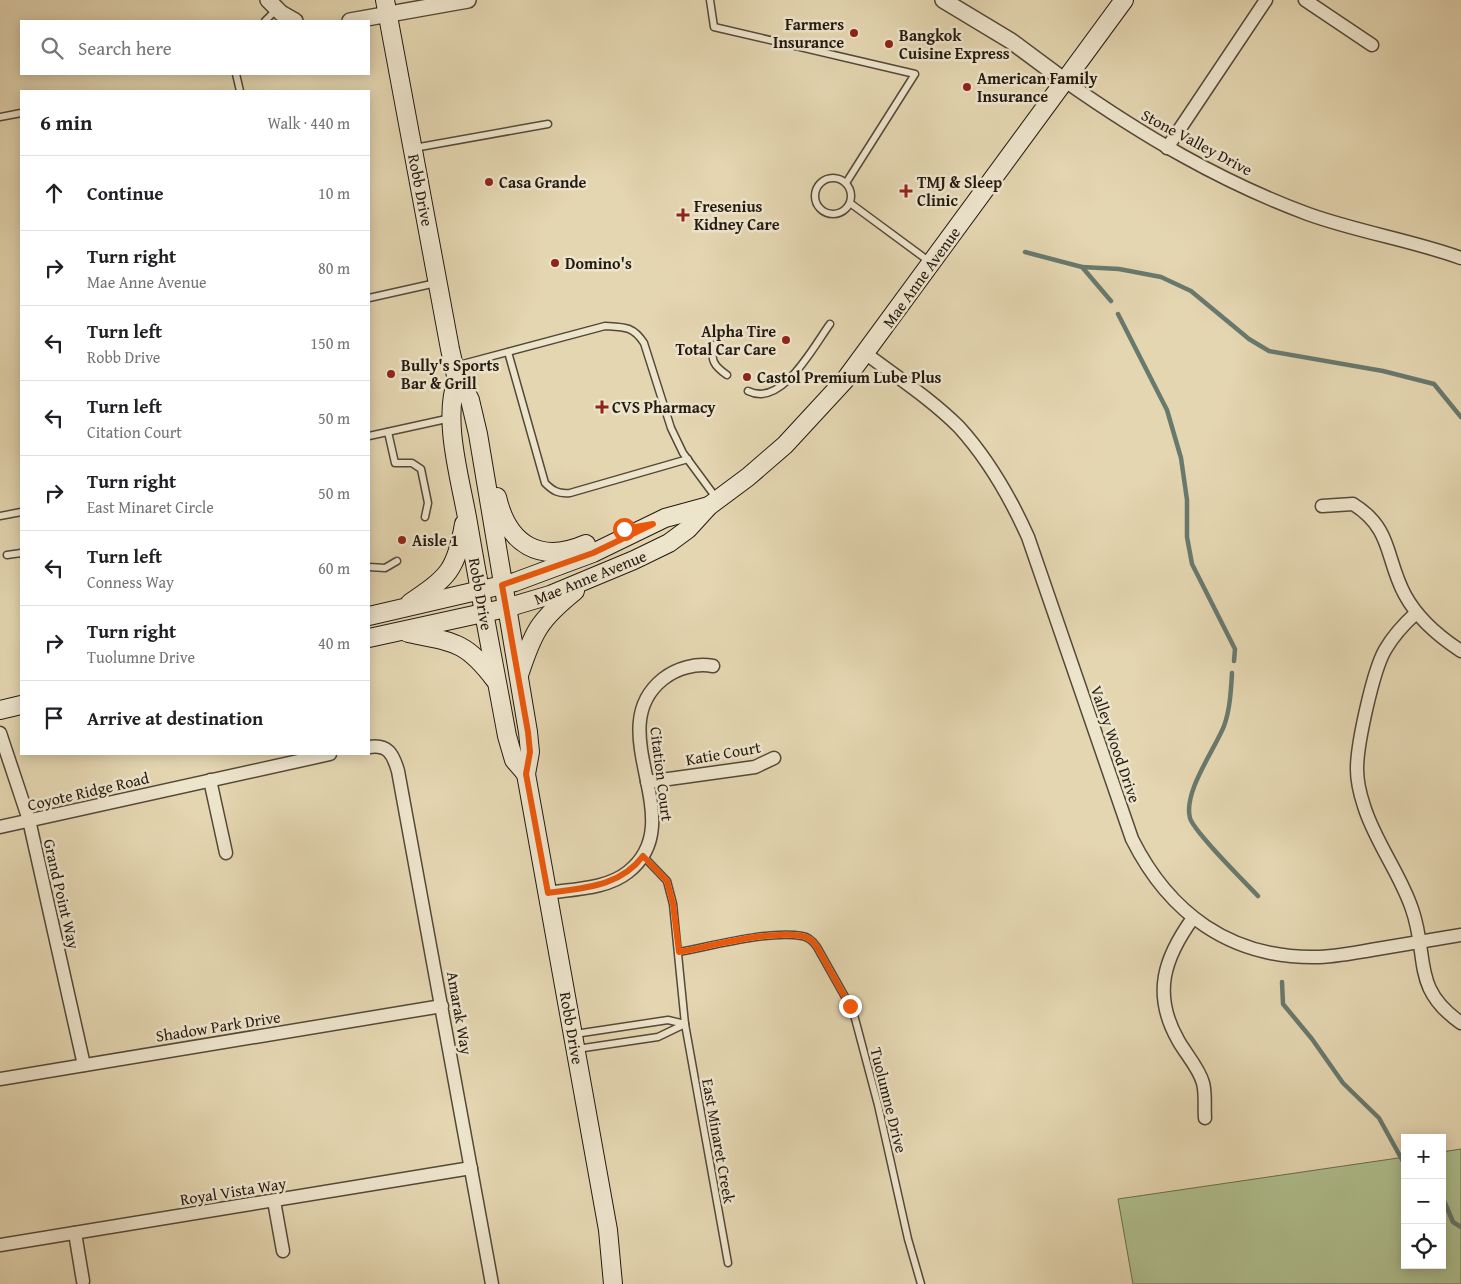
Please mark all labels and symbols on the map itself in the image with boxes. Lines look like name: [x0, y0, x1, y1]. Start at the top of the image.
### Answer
place label: Farmers Insurance: [773, 12, 844, 54]
place label: Bangkok Cuisine Express: [899, 23, 1010, 65]
marker: Farmers Insurance: [848, 27, 860, 39]
marker: Bangkok Cuisine Express: [883, 38, 895, 50]
place label: American Family Insurance: [977, 66, 1098, 108]
marker: American Family Insurance: [961, 81, 973, 93]
street label: Stone Valley Drive: [1137, 103, 1257, 181]
street label: Robb Drive: [402, 152, 440, 228]
place label: Casa Grande: [499, 170, 587, 194]
place label: TMJ & Sleep Clinic: [917, 170, 1002, 212]
marker: Casa Grande: [483, 176, 495, 188]
marker: TMJ & Sleep Clinic: [899, 184, 913, 198]
place label: Fresenius Kidney Care: [694, 194, 780, 236]
marker: Fresenius Kidney Care: [676, 208, 690, 222]
street label: Mae Anne Avenue: [876, 222, 966, 332]
place label: Domino's: [565, 251, 632, 275]
marker: Domino's: [549, 257, 561, 269]
place label: Alpha Tire Total Car Care: [676, 319, 776, 361]
marker: Alpha Tire Total Car Care: [780, 334, 792, 346]
place label: Bully's Sports Bar & Grill: [401, 353, 499, 395]
place label: Castol Premium Lube Plus: [757, 365, 942, 389]
marker: Bully's Sports Bar & Grill: [385, 368, 397, 380]
marker: Castol Premium Lube Plus: [741, 371, 753, 383]
place label: CVS Pharmacy: [612, 395, 716, 419]
marker: CVS Pharmacy: [596, 401, 608, 413]
route start: [613, 518, 636, 541]
place label: Aisle 1: [412, 528, 459, 552]
marker: Aisle 1: [396, 534, 408, 546]
street label: Mae Anne Avenue: [530, 543, 650, 611]
street label: Robb Drive: [463, 556, 499, 632]
street label: Valley Wood Drive: [1085, 682, 1147, 806]
street label: Citation Court: [644, 725, 680, 823]
street label: Katie Court: [684, 735, 763, 771]
street label: Coyote Ridge Road: [25, 765, 152, 817]
street label: Grand Point Way: [38, 837, 86, 951]
street label: Amarak Way: [441, 969, 479, 1057]
street label: Robb Drive: [554, 990, 590, 1066]
route end: [839, 995, 862, 1018]
street label: Shadow Park Drive: [154, 1004, 282, 1048]
street label: Tuolumne Drive: [864, 1045, 914, 1155]
street label: East Minaret Creek: [696, 1077, 742, 1206]
street label: Royal Vista Way: [178, 1171, 288, 1211]

